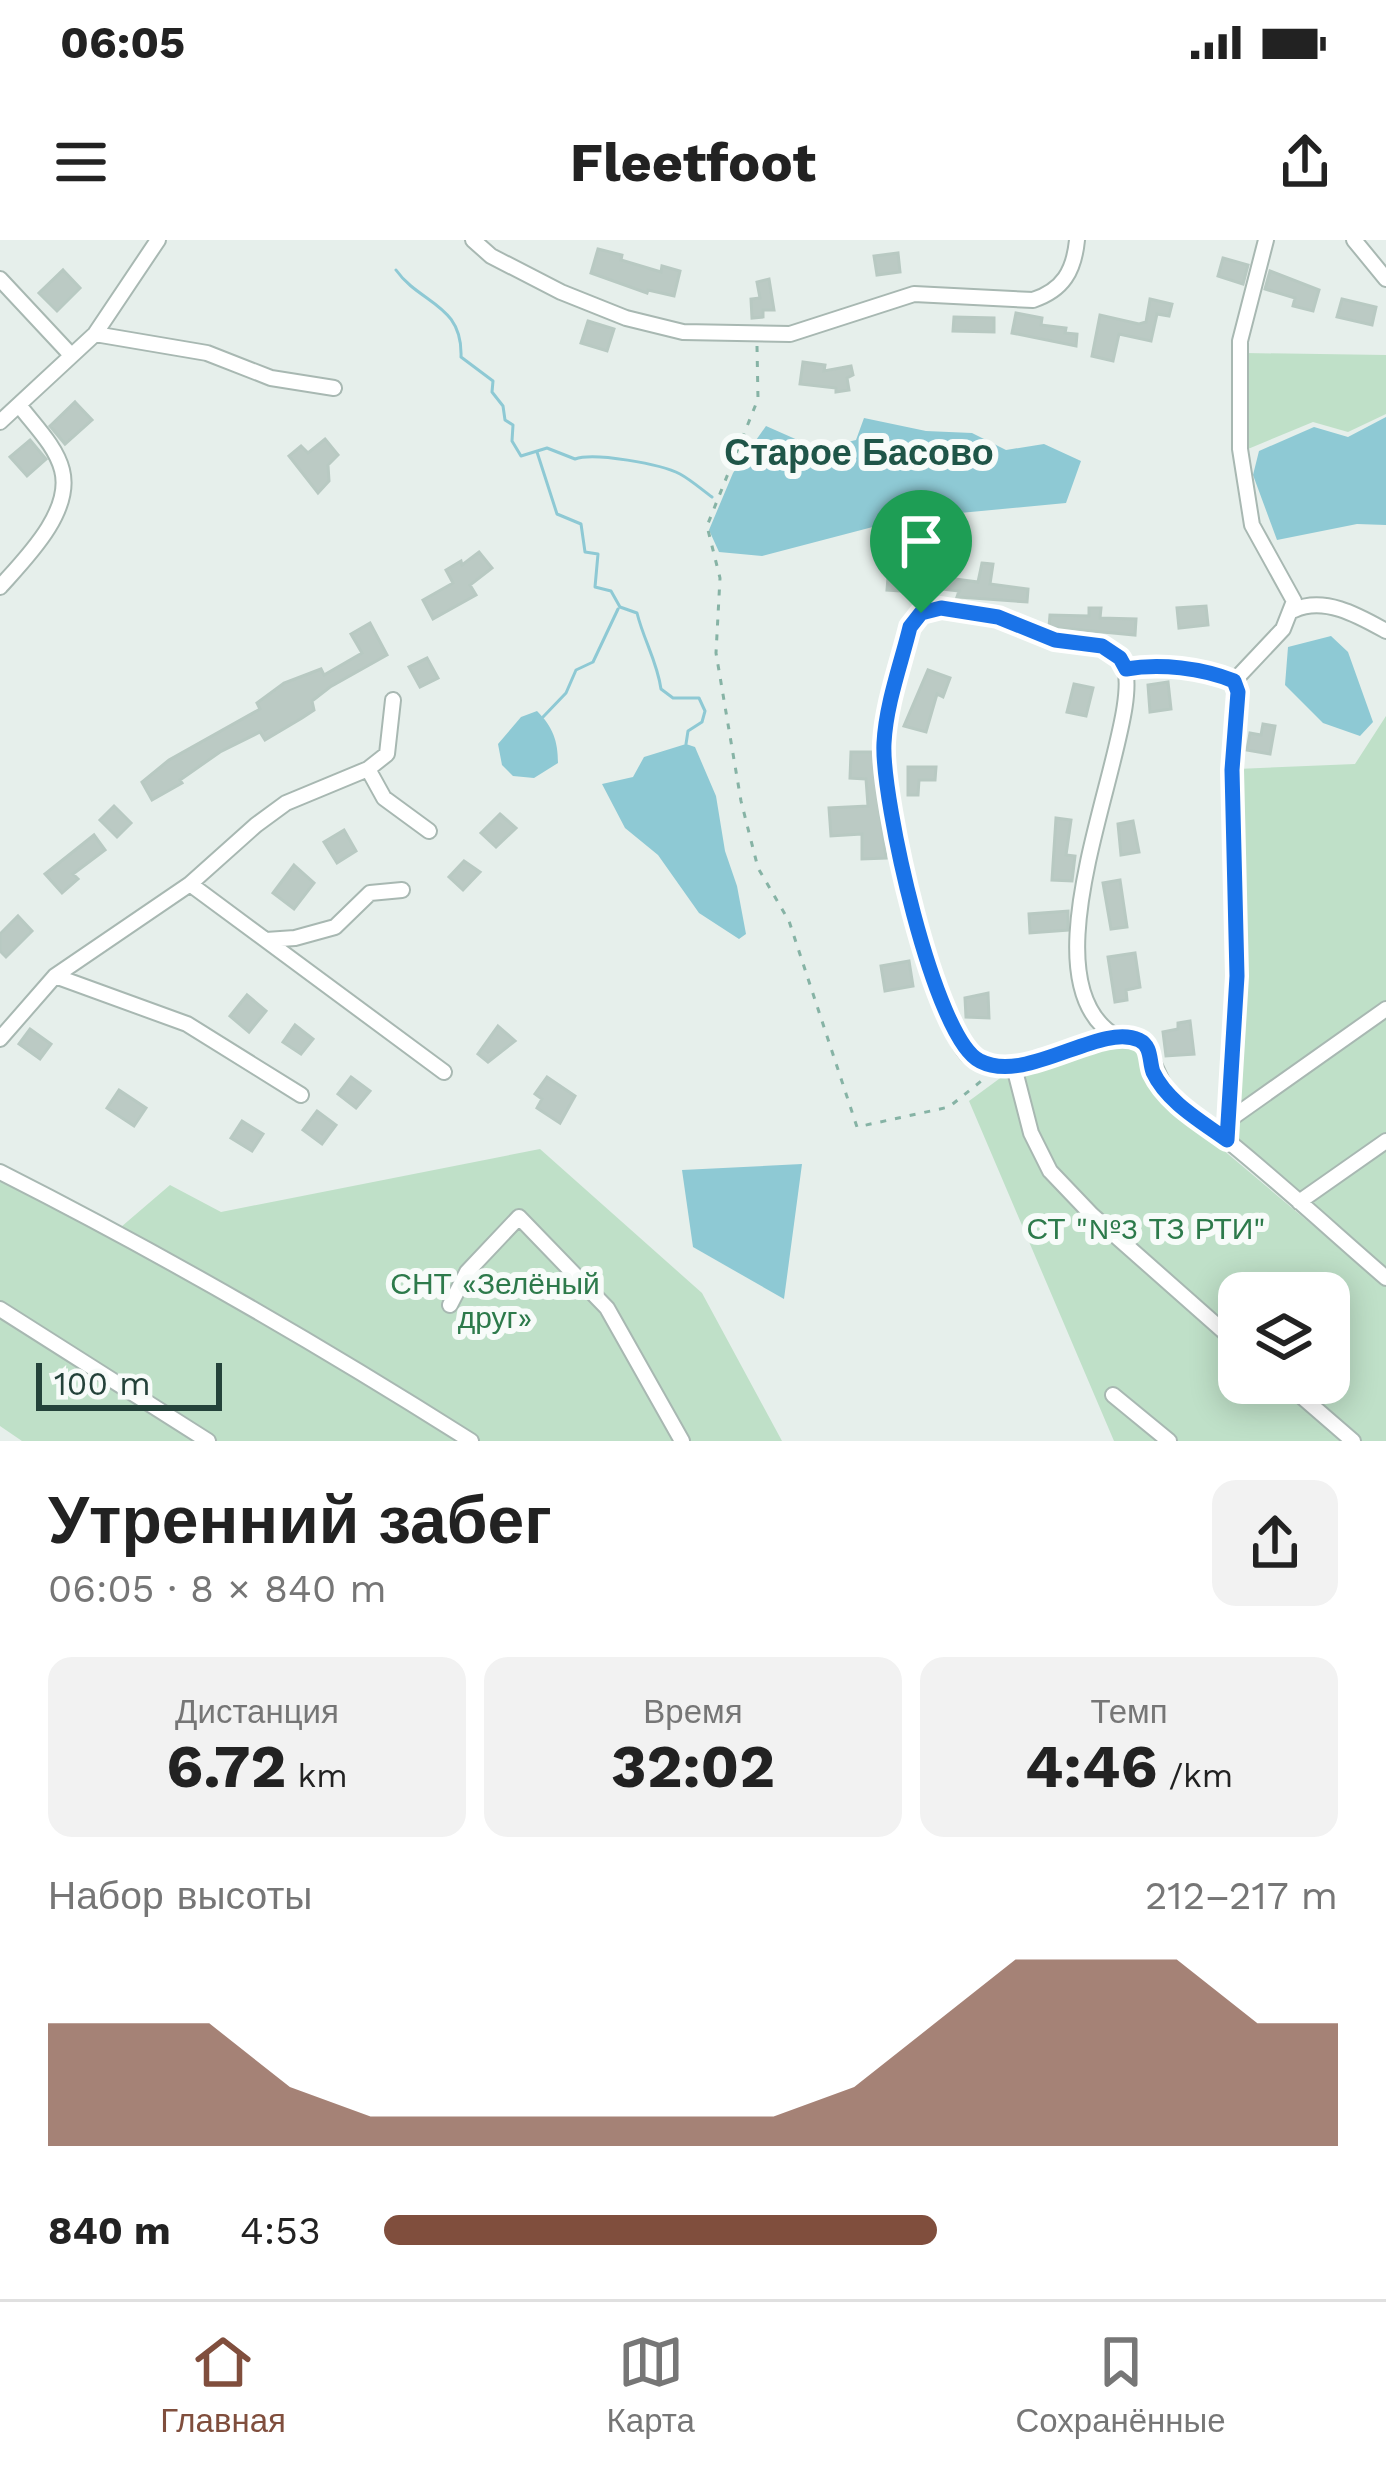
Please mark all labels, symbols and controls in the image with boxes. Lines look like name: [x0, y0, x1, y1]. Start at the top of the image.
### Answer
text: 06:05: [60, 16, 185, 69]
icon: menu: [48, 129, 114, 195]
icon: share: [1272, 129, 1338, 195]
text: Fleetfoot: [570, 131, 816, 194]
district label: Старое Басово: [724, 432, 994, 474]
pin: [870, 490, 972, 613]
icon: arrive: [888, 508, 954, 574]
park label: СТ "№3 ТЗ РТИ": [1027, 1211, 1265, 1246]
park label: СНТ «Зелёный друг»: [390, 1266, 600, 1335]
map controls: [1218, 1272, 1350, 1404]
button: layers: [1218, 1272, 1350, 1404]
scale bar: [36, 1357, 222, 1410]
text: 100 m: [54, 1364, 151, 1403]
button: share: [1212, 1480, 1338, 1606]
text: Утренний забег: [48, 1482, 552, 1559]
text: 06:05 · 8 × 840 m: [48, 1566, 387, 1611]
text: Дистанция: [175, 1692, 339, 1731]
text: Время: [643, 1692, 743, 1731]
text: Темп: [1090, 1692, 1168, 1731]
text: 6.72: [166, 1731, 286, 1802]
text: 32:02: [611, 1731, 775, 1802]
text: 4:46: [1025, 1731, 1157, 1802]
text: km: [286, 1756, 348, 1795]
text: /km: [1157, 1756, 1233, 1795]
text: Набор высоты: [48, 1873, 312, 1918]
text: 212–217 m: [1145, 1873, 1338, 1918]
text: 840 m: [48, 2208, 171, 2253]
text: 4:53: [240, 2208, 321, 2253]
tab: Главная: [160, 2329, 286, 2440]
tab: Карта: [607, 2329, 695, 2440]
tab: Сохранённые: [1016, 2329, 1226, 2440]

